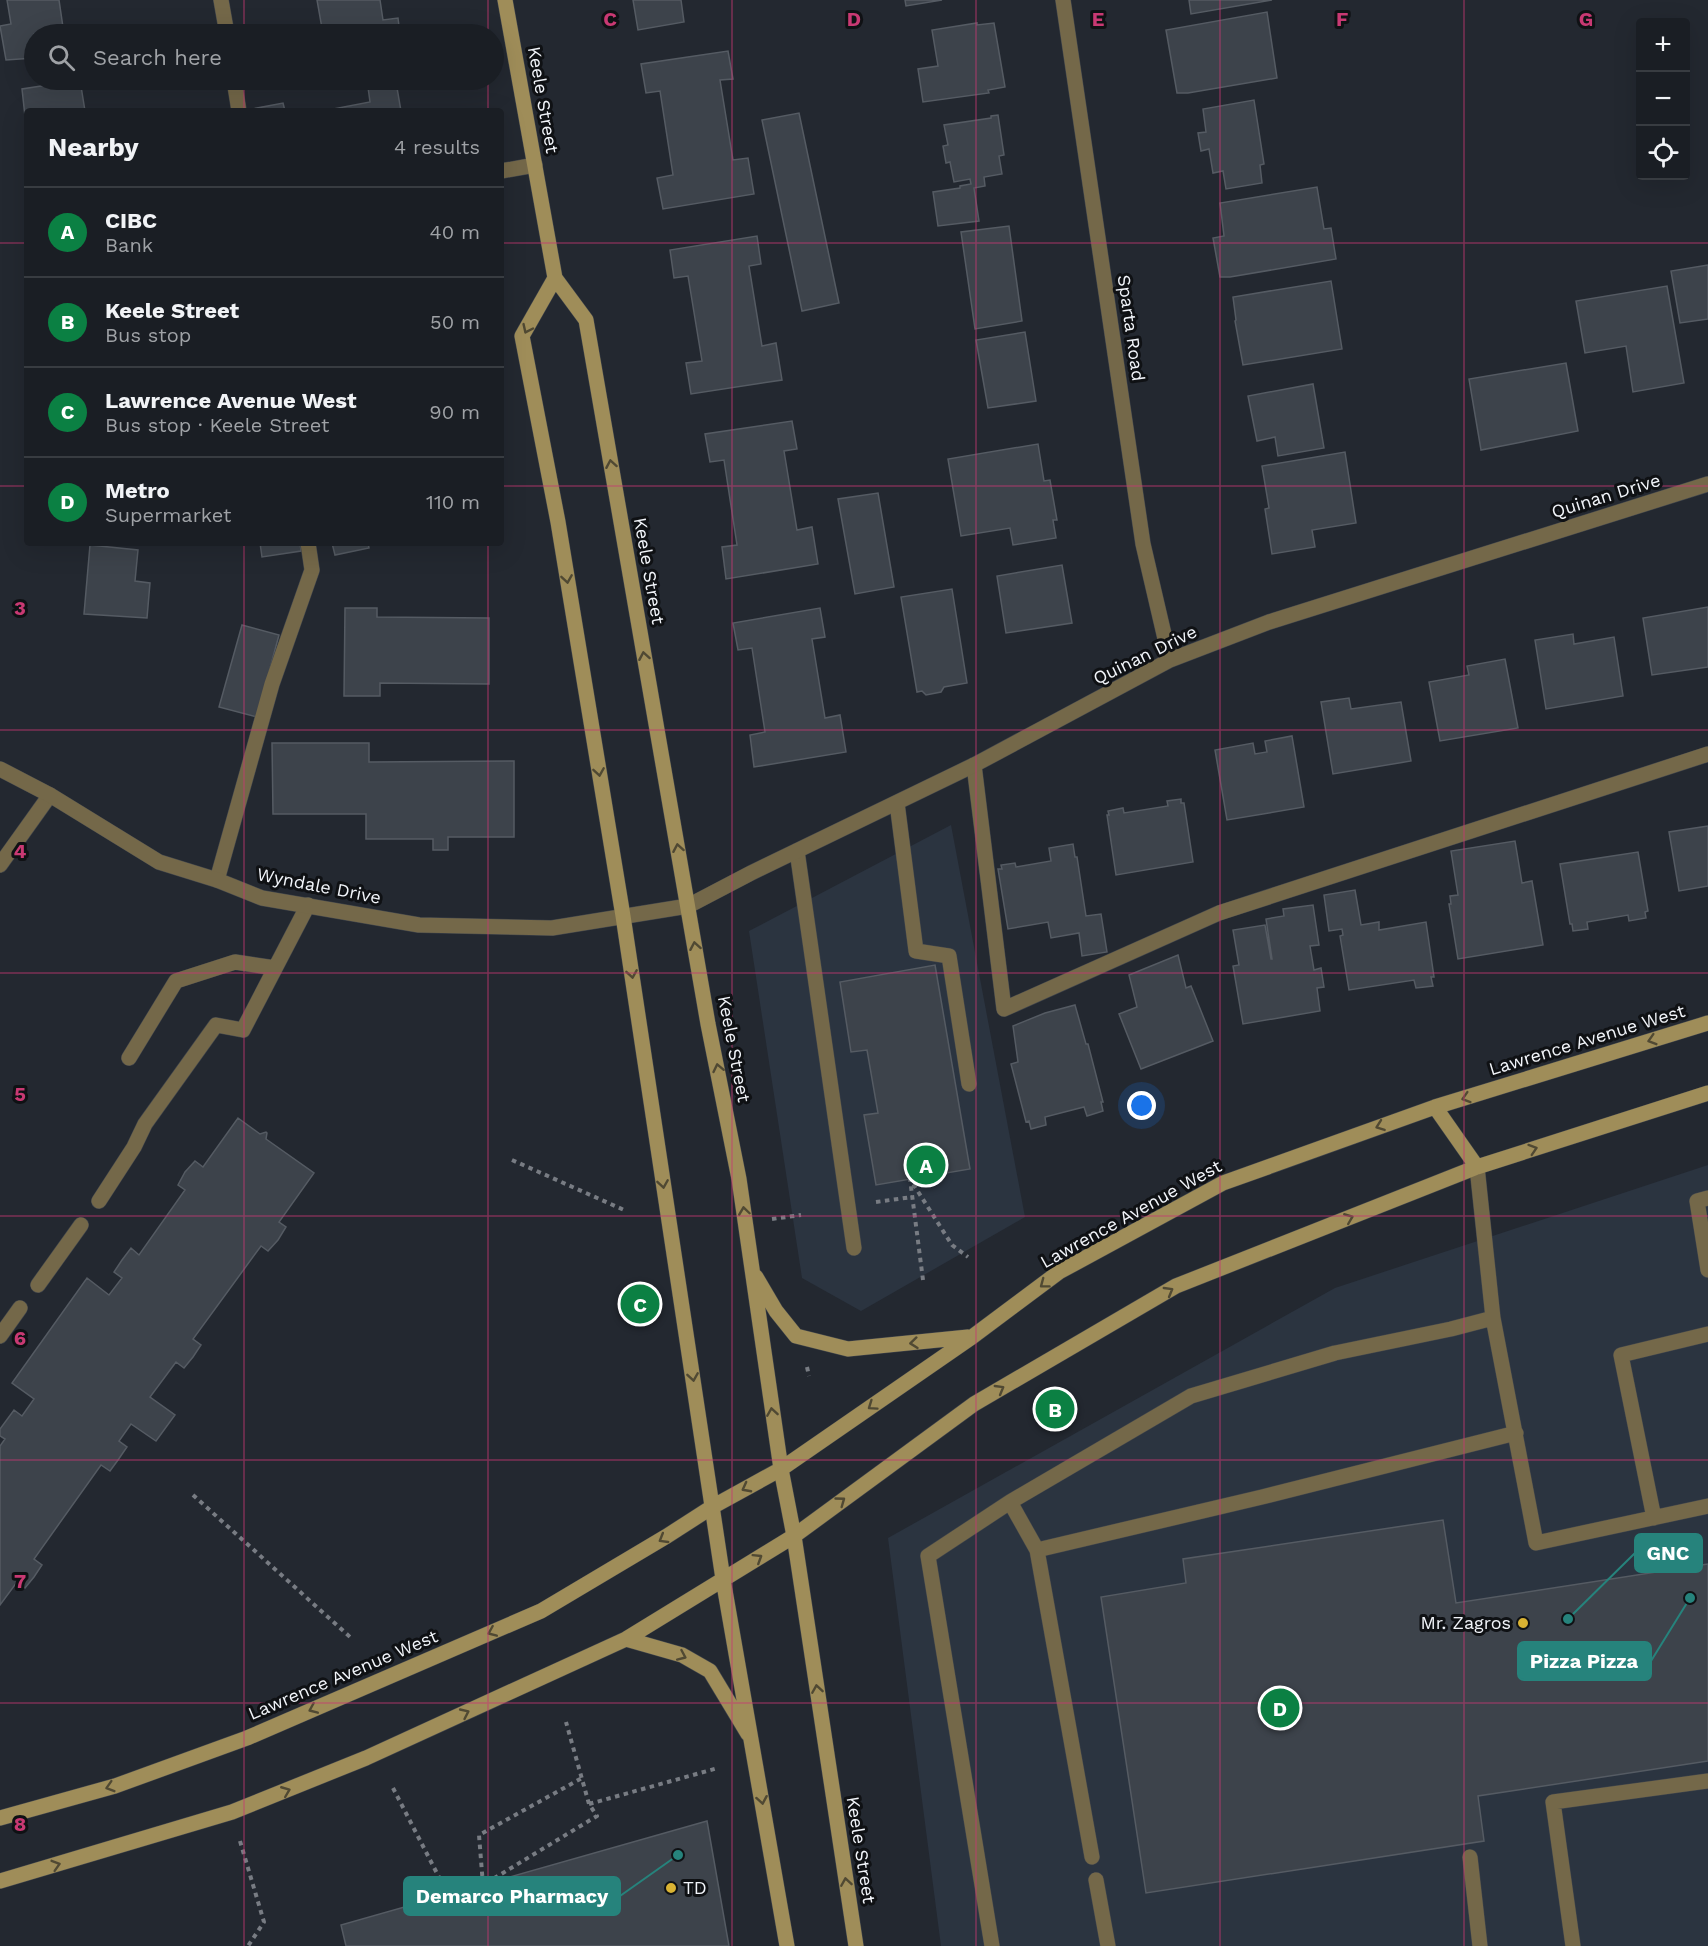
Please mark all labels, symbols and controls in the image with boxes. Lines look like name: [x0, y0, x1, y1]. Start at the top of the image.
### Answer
text: C: [603, 7, 617, 31]
text: D: [847, 7, 861, 31]
text: E: [1092, 7, 1104, 31]
text: F: [1336, 7, 1348, 31]
text: G: [1579, 7, 1593, 31]
map controls: [1636, 18, 1690, 180]
button: +: [1636, 18, 1690, 72]
search box: [24, 24, 504, 90]
icon: search: [45, 41, 78, 74]
text: Search here: [93, 45, 222, 70]
street label: Keele Street: [524, 45, 563, 155]
button: −: [1636, 72, 1690, 126]
button: locate: [1636, 126, 1690, 180]
text: Nearby: [48, 132, 139, 162]
text: 4 results: [394, 135, 480, 159]
text: CIBC: [105, 208, 157, 233]
text: A: [61, 220, 74, 244]
text: 40 m: [429, 220, 480, 244]
text: Bank: [105, 233, 153, 257]
street label: Sparta Road: [1114, 273, 1149, 382]
text: Keele Street: [105, 298, 239, 323]
text: B: [61, 310, 74, 334]
text: 50 m: [430, 310, 480, 334]
text: Bus stop: [105, 323, 191, 347]
one-way arrow: [522, 323, 534, 334]
text: Lawrence Avenue West: [105, 388, 357, 413]
text: C: [61, 400, 74, 424]
text: 90 m: [429, 400, 480, 424]
text: Bus stop · Keele Street: [105, 413, 329, 437]
one-way arrow: [605, 460, 618, 470]
street label: Quinan Drive: [1549, 469, 1663, 522]
text: Metro: [105, 478, 170, 503]
text: D: [60, 490, 75, 514]
text: 110 m: [426, 490, 480, 514]
text: Supermarket: [105, 503, 231, 527]
street label: Keele Street: [630, 516, 669, 626]
one-way arrow: [561, 575, 573, 584]
text: 3: [14, 596, 26, 620]
street label: Quinan Drive: [1090, 620, 1200, 689]
one-way arrow: [639, 652, 651, 661]
one-way arrow: [592, 766, 605, 776]
text: 4: [14, 839, 27, 863]
one-way arrow: [672, 844, 685, 854]
street label: Wyndale Drive: [255, 863, 383, 908]
one-way arrow: [689, 941, 702, 951]
one-way arrow: [625, 970, 637, 979]
street label: Keele Street: [714, 994, 755, 1104]
street label: Lawrence Avenue West: [1486, 1000, 1688, 1079]
one-way arrow: [1647, 1033, 1658, 1046]
one-way arrow: [712, 1064, 725, 1074]
text: 5: [14, 1082, 26, 1106]
one-way arrow: [1461, 1090, 1472, 1103]
your location: [1127, 1091, 1156, 1120]
one-way arrow: [1375, 1119, 1386, 1132]
pin: A: [906, 1142, 946, 1188]
one-way arrow: [1527, 1144, 1538, 1157]
street label: Lawrence Avenue West: [1037, 1155, 1225, 1272]
one-way arrow: [657, 1179, 669, 1188]
one-way arrow: [738, 1207, 750, 1216]
one-way arrow: [1343, 1213, 1354, 1225]
one-way arrow: [1039, 1276, 1050, 1287]
pin: C: [620, 1282, 660, 1326]
one-way arrow: [1162, 1287, 1173, 1298]
text: 6: [14, 1326, 26, 1350]
one-way arrow: [909, 1336, 918, 1349]
one-way arrow: [686, 1372, 698, 1381]
one-way arrow: [994, 1384, 1004, 1396]
pin: B: [1036, 1386, 1074, 1432]
one-way arrow: [868, 1399, 879, 1410]
one-way arrow: [767, 1407, 779, 1416]
one-way arrow: [742, 1481, 753, 1492]
one-way arrow: [834, 1497, 845, 1508]
one-way arrow: [659, 1531, 669, 1543]
callout: GNC: [1635, 1534, 1702, 1572]
text: GNC: [1647, 1541, 1690, 1565]
one-way arrow: [752, 1553, 762, 1565]
text: 7: [14, 1569, 26, 1593]
place label: Mr. Zagros: [1420, 1612, 1511, 1633]
marker: Mr. Zagros: [1516, 1616, 1530, 1630]
street label: Lawrence Avenue West: [245, 1625, 441, 1724]
one-way arrow: [488, 1625, 499, 1637]
callout: Pizza Pizza: [1518, 1642, 1651, 1680]
one-way arrow: [675, 1649, 686, 1661]
text: Pizza Pizza: [1530, 1649, 1639, 1673]
one-way arrow: [811, 1684, 823, 1694]
pin: D: [1260, 1686, 1300, 1730]
one-way arrow: [308, 1702, 319, 1714]
one-way arrow: [459, 1708, 470, 1720]
one-way arrow: [105, 1780, 116, 1792]
one-way arrow: [280, 1786, 291, 1798]
one-way arrow: [756, 1795, 768, 1804]
street label: Keele Street: [843, 1795, 880, 1905]
text: 8: [14, 1812, 26, 1836]
one-way arrow: [50, 1860, 61, 1872]
callout: Demarco Pharmacy: [404, 1877, 620, 1915]
place label: TD: [683, 1877, 707, 1898]
one-way arrow: [841, 1877, 853, 1886]
marker: TD: [664, 1881, 678, 1895]
text: Demarco Pharmacy: [416, 1884, 609, 1908]

